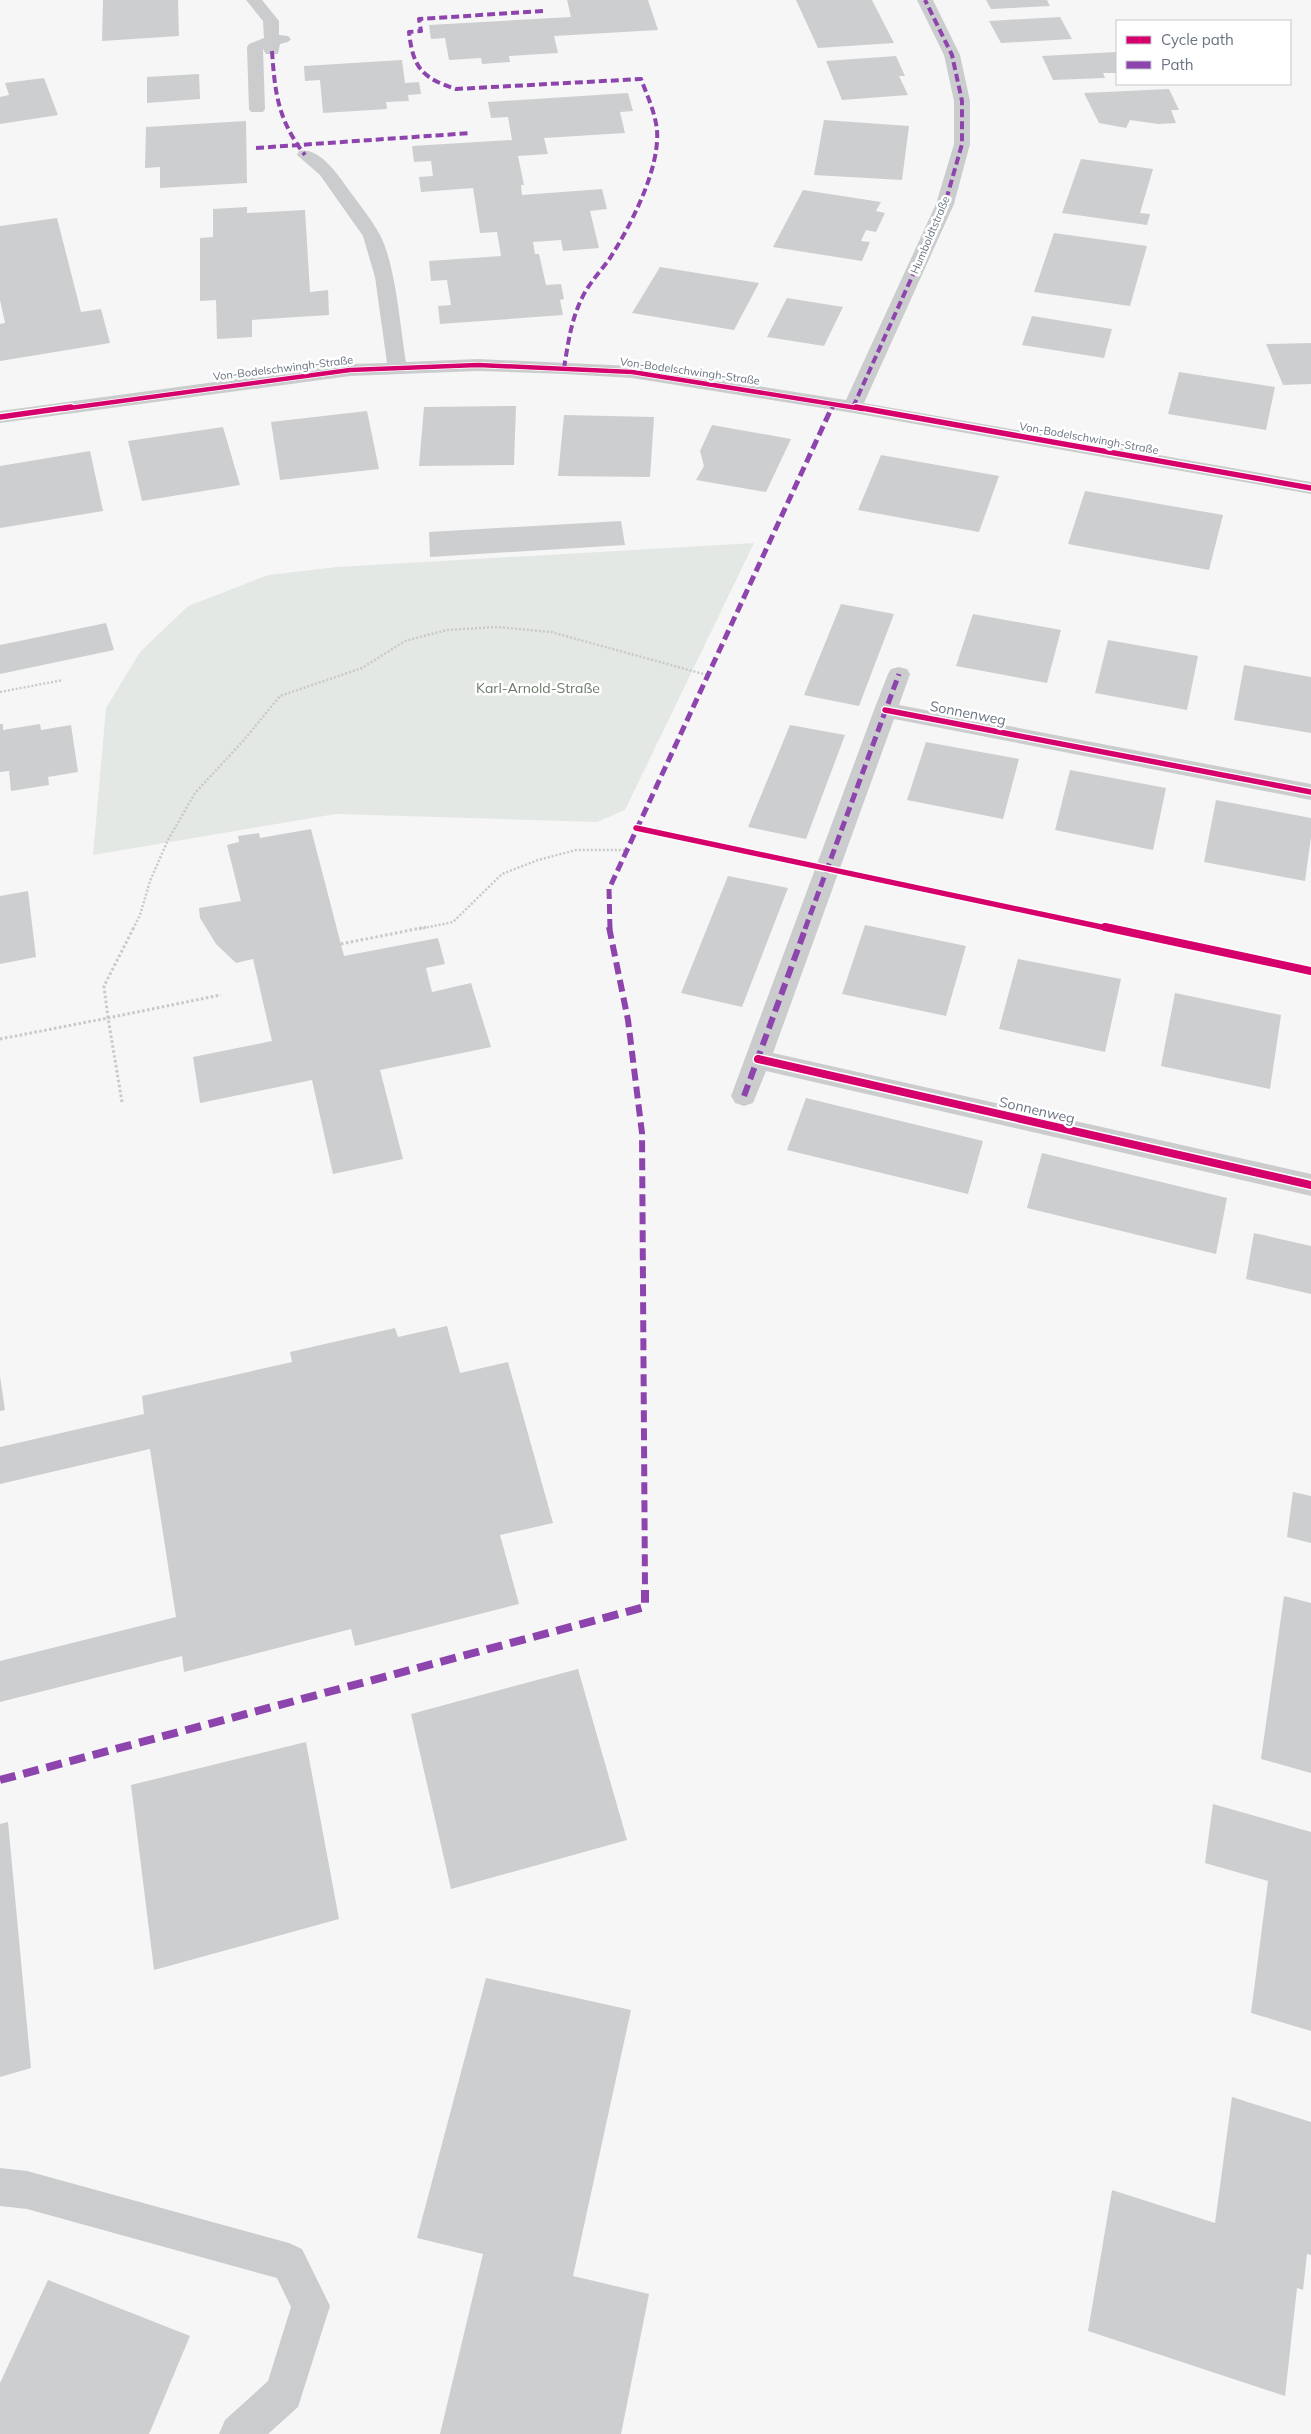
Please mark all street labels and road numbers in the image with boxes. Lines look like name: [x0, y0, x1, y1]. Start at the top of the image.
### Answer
street label: Humboldtstraße: [907, 194, 953, 276]
street label: Von-Bodelschwingh-Straße: [212, 352, 354, 384]
street label: Von-Bodelschwingh-Straße: [619, 354, 761, 388]
street label: Von-Bodelschwingh-Straße: [1018, 419, 1160, 457]
street label: Sonnenweg: [928, 697, 1008, 729]
street label: Sonnenweg: [997, 1093, 1077, 1127]

